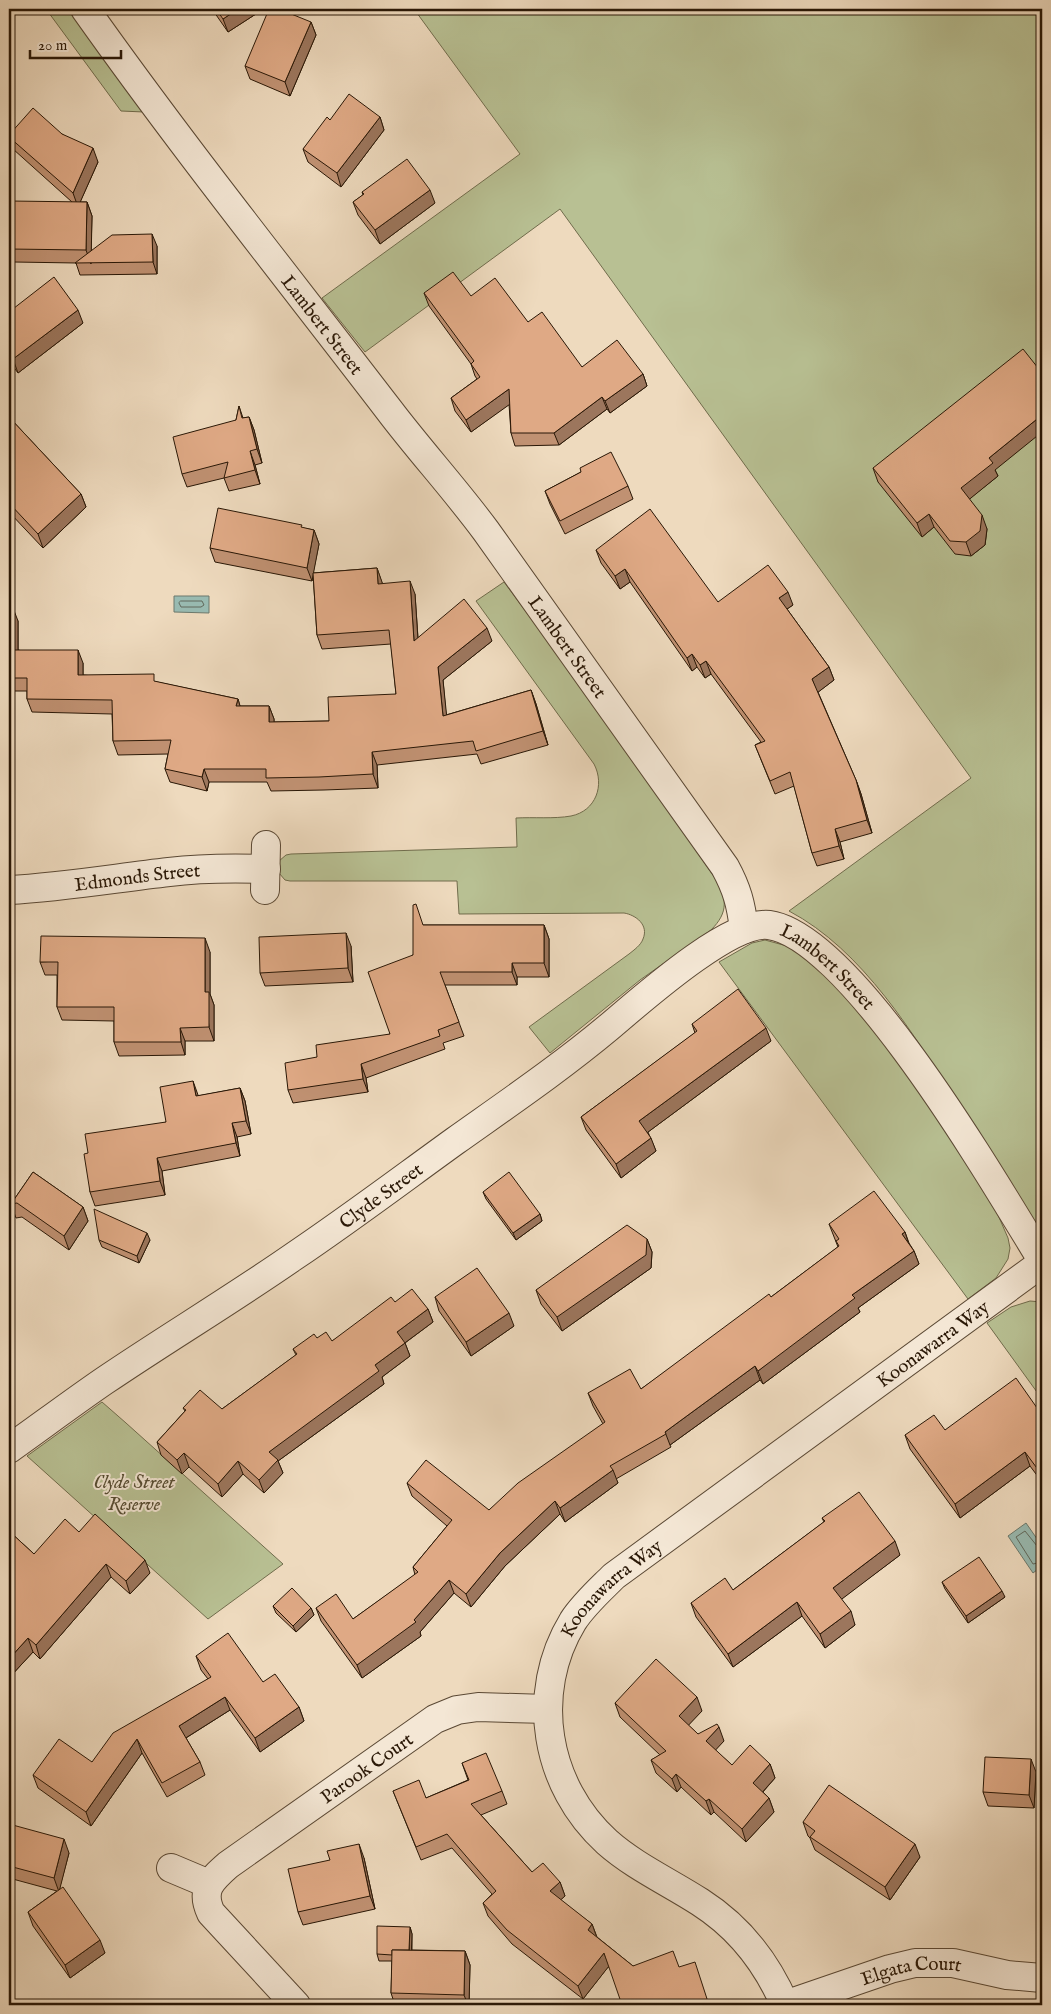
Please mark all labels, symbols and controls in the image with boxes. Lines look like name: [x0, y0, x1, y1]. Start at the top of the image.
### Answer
scale bar: [30, 28, 121, 60]
text: 20 m: [38, 36, 68, 55]
street label: Lambert Street: [275, 271, 368, 381]
street label: Lambert Street: [522, 592, 611, 704]
street label: Edmonds Street: [73, 859, 201, 898]
street label: Lambert Street: [776, 919, 880, 1016]
street label: Clyde Street: [335, 1158, 429, 1235]
street label: Koonawarra Way: [872, 1295, 995, 1394]
park label: Clyde Street Reserve: [93, 1471, 175, 1517]
street label: Koonawarra Way: [556, 1534, 668, 1642]
street label: Parook Court: [316, 1728, 419, 1810]
street label: Elgata Court: [858, 1953, 964, 1992]

